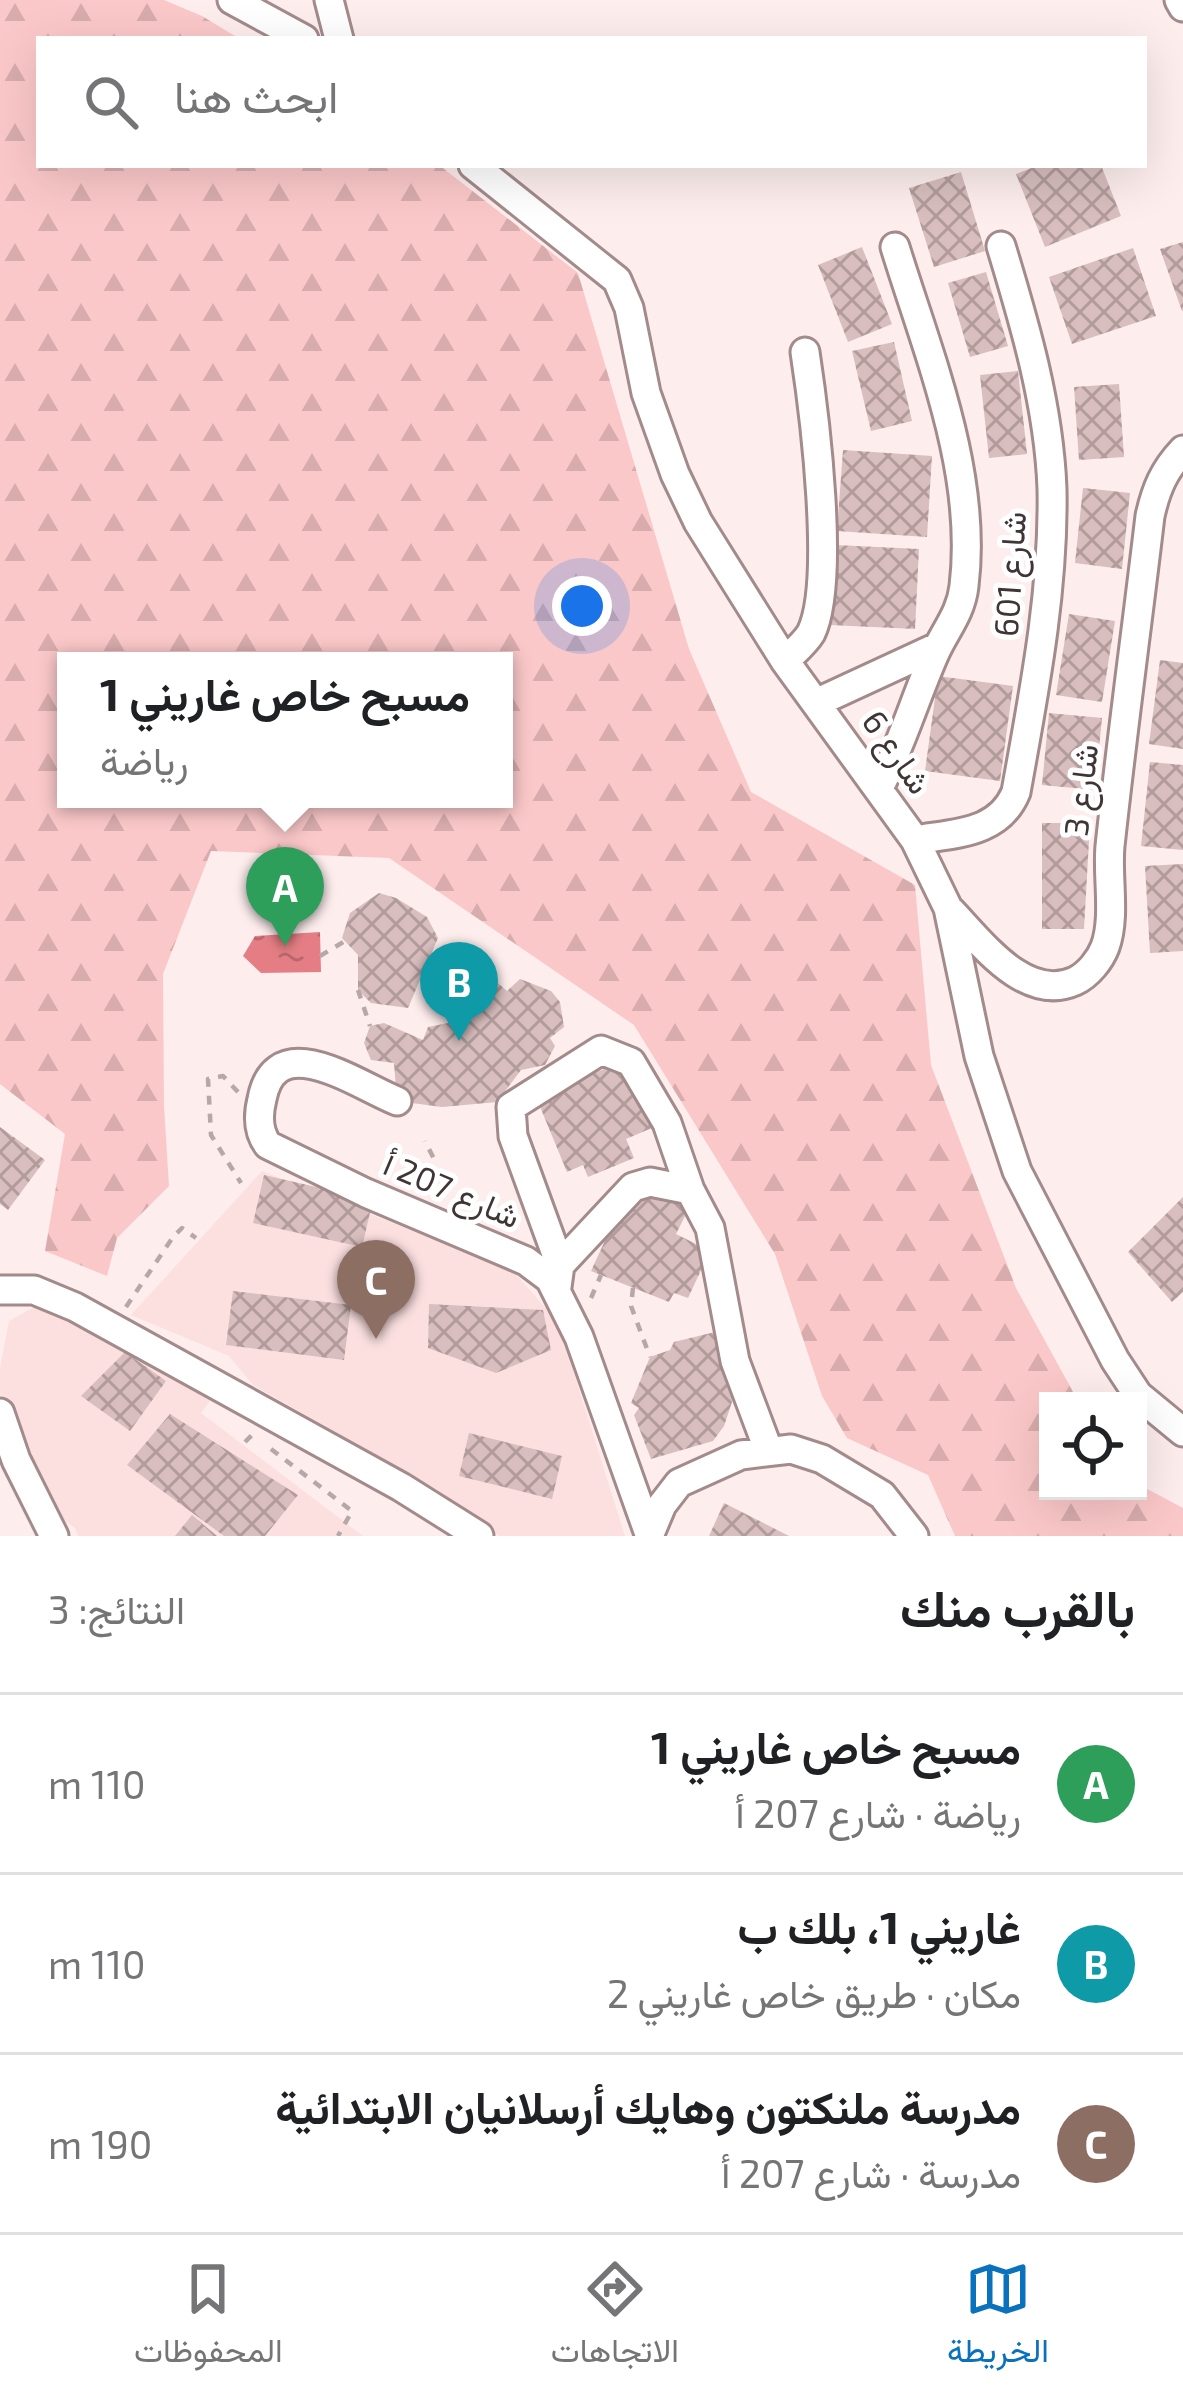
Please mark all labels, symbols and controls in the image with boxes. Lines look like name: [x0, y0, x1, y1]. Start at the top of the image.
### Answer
search box: [36, 36, 1147, 168]
text: ابحث هنا: [174, 68, 338, 122]
icon: search: [78, 69, 144, 135]
street label: شارع 601: [985, 510, 1037, 638]
your location: [552, 576, 612, 636]
popup: [57, 652, 513, 808]
text: مسبح خاص غاريني 1: [100, 666, 470, 720]
street label: شارع 6: [852, 702, 941, 803]
text: رياضة: [100, 736, 189, 783]
street label: شارع 3: [1055, 742, 1109, 839]
pin: A: [246, 847, 324, 946]
pin: B: [420, 942, 498, 1041]
street label: شارع 207 أ: [377, 1143, 527, 1239]
pin: C: [337, 1240, 415, 1339]
map controls: [1039, 1392, 1147, 1500]
button: locate: [1039, 1392, 1147, 1500]
text: بالقرب منك: [900, 1576, 1135, 1637]
text: النتائج: 3: [48, 1585, 185, 1632]
text: مسبح خاص غاريني 1: [651, 1719, 1021, 1773]
text: 110 m: [48, 1760, 145, 1807]
text: A: [1083, 1760, 1109, 1807]
text: رياضة · شارع 207 أ: [736, 1789, 1021, 1836]
text: غاريني 1، بلك ب: [737, 1899, 1021, 1953]
text: 110 m: [48, 1940, 145, 1987]
text: B: [1084, 1940, 1108, 1987]
text: مكان · طريق خاص غاريني 2: [607, 1969, 1021, 2016]
text: مدرسة ملنكتون وهايك أرسلانيان الابتدائية: [275, 2079, 1021, 2133]
text: 190 m: [48, 2120, 152, 2167]
text: C: [1085, 2120, 1107, 2167]
text: مدرسة · شارع 207 أ: [721, 2149, 1021, 2196]
tab: المحفوظات: [134, 2256, 283, 2380]
tab: الاتجاهات: [551, 2256, 679, 2380]
tab: الخريطة: [947, 2256, 1049, 2380]

